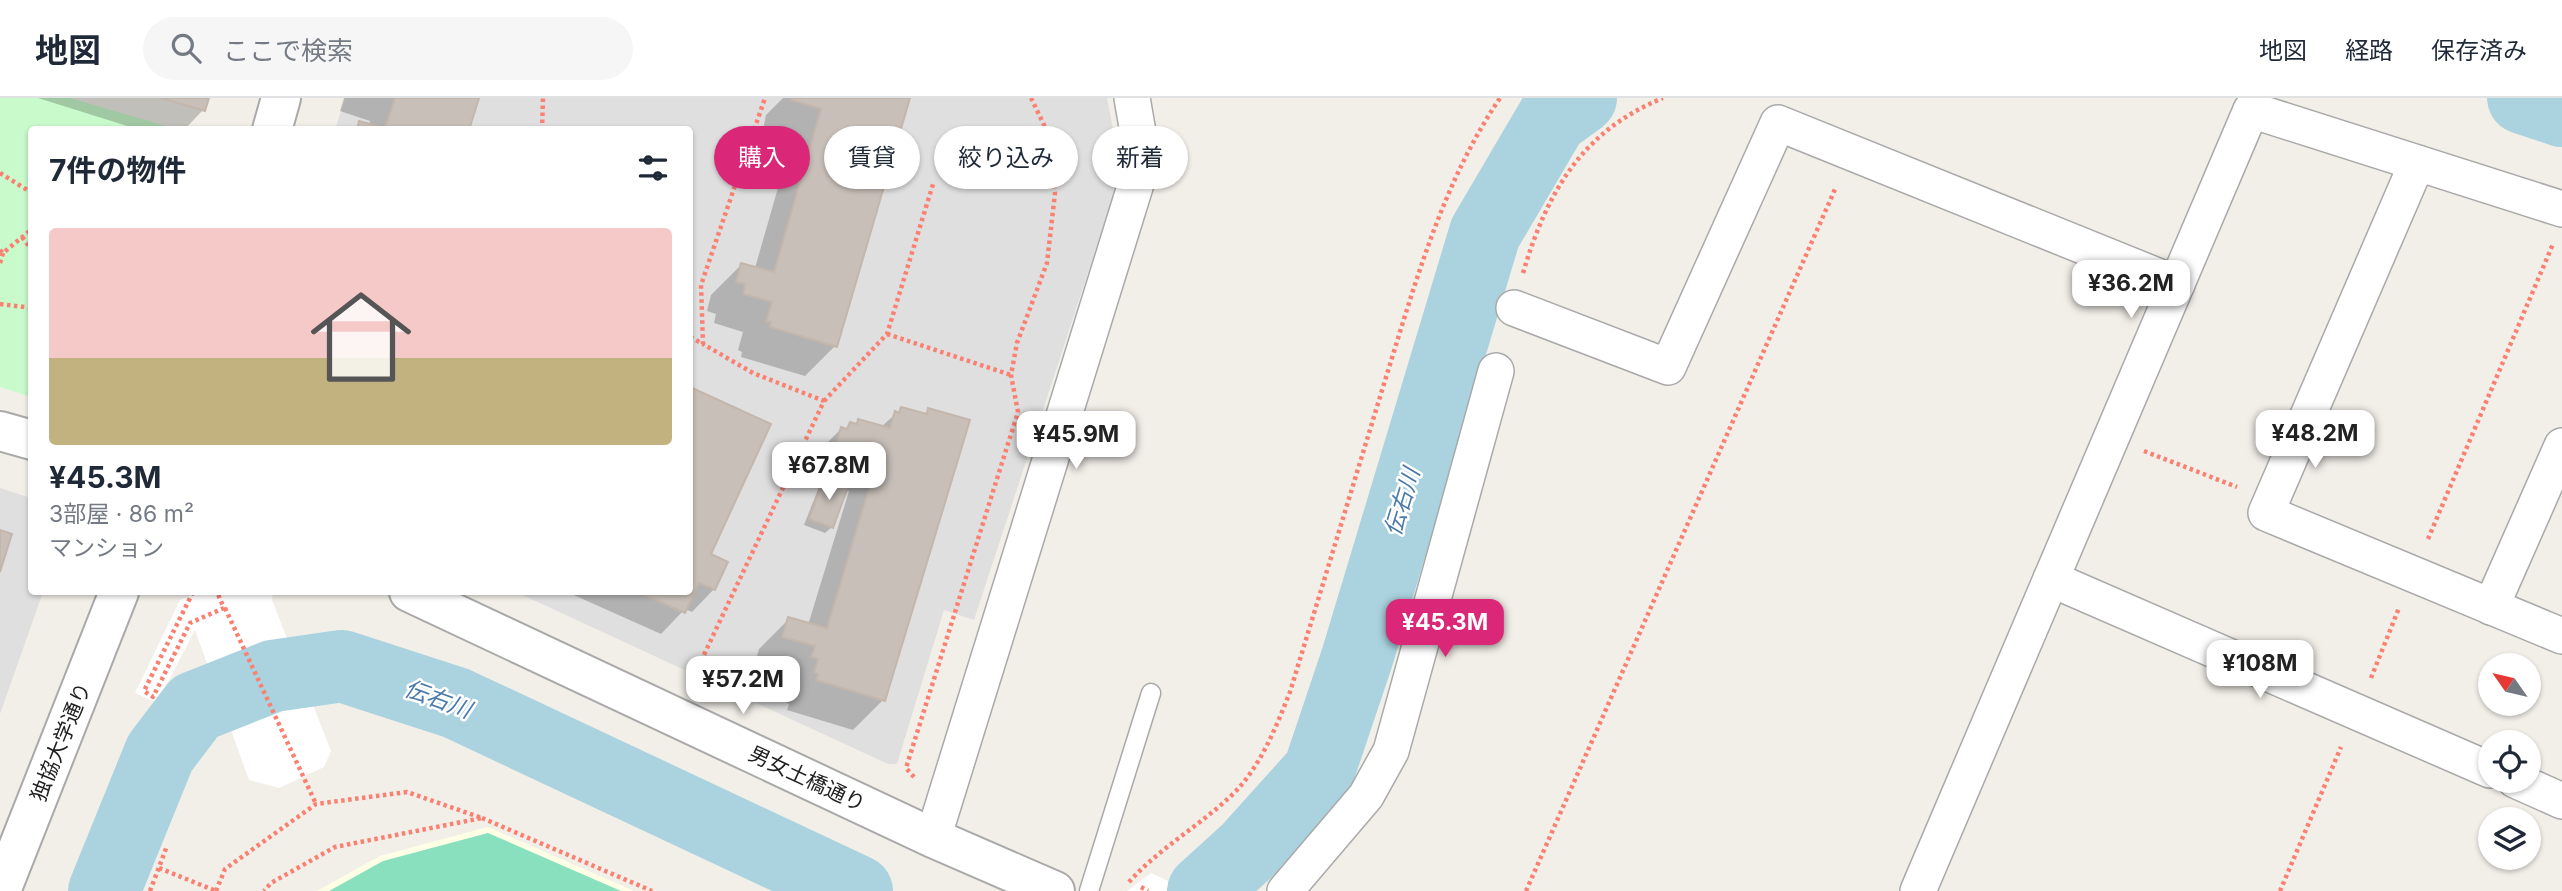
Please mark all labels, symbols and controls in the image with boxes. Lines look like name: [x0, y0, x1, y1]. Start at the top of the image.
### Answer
search box: [143, 17, 633, 80]
icon: search: [167, 29, 205, 67]
text: 地図: [35, 30, 101, 70]
text: ここで検索: [223, 35, 353, 66]
text: 地図: [2259, 36, 2307, 65]
text: 経路: [2345, 36, 2393, 65]
text: 保存済み: [2431, 36, 2527, 65]
chip: 購入: [714, 126, 810, 189]
chip: 賃貸: [824, 126, 920, 189]
chip: 絞り込み: [934, 126, 1078, 189]
chip: 新着: [1092, 126, 1188, 189]
icon: filters: [634, 149, 672, 187]
text: 7件の物件: [49, 152, 186, 188]
pin: ¥36.2M: [2074, 260, 2188, 320]
text: ¥36.2M: [2088, 269, 2174, 297]
icon: home: [298, 274, 424, 400]
pin: ¥48.2M: [2258, 410, 2372, 470]
pin: ¥45.9M: [1019, 412, 1133, 471]
text: ¥48.2M: [2272, 419, 2358, 447]
text: ¥45.9M: [1033, 420, 1119, 448]
pin: ¥67.8M: [772, 442, 886, 502]
text: ¥67.8M: [788, 451, 870, 479]
text: ¥45.3M: [49, 459, 162, 495]
water label: 伝右川: [1379, 462, 1426, 539]
text: 3部屋 · 86 m²: [49, 500, 194, 528]
text: マンション: [49, 534, 164, 562]
pin: ¥45.3M: [1388, 600, 1502, 659]
text: ¥45.3M: [1402, 608, 1488, 636]
pin: ¥108M: [2211, 640, 2309, 700]
text: ¥108M: [2223, 649, 2297, 677]
north arrow: [2478, 653, 2541, 716]
map controls: [2478, 653, 2541, 870]
pin: ¥57.2M: [686, 656, 800, 716]
text: ¥57.2M: [702, 665, 784, 693]
water label: 伝右川: [401, 674, 478, 725]
street label: 独協大学通り: [25, 679, 96, 805]
button: locate: [2478, 730, 2541, 793]
street label: 男女土橋通り: [745, 741, 870, 817]
button: layers: [2478, 807, 2541, 870]

